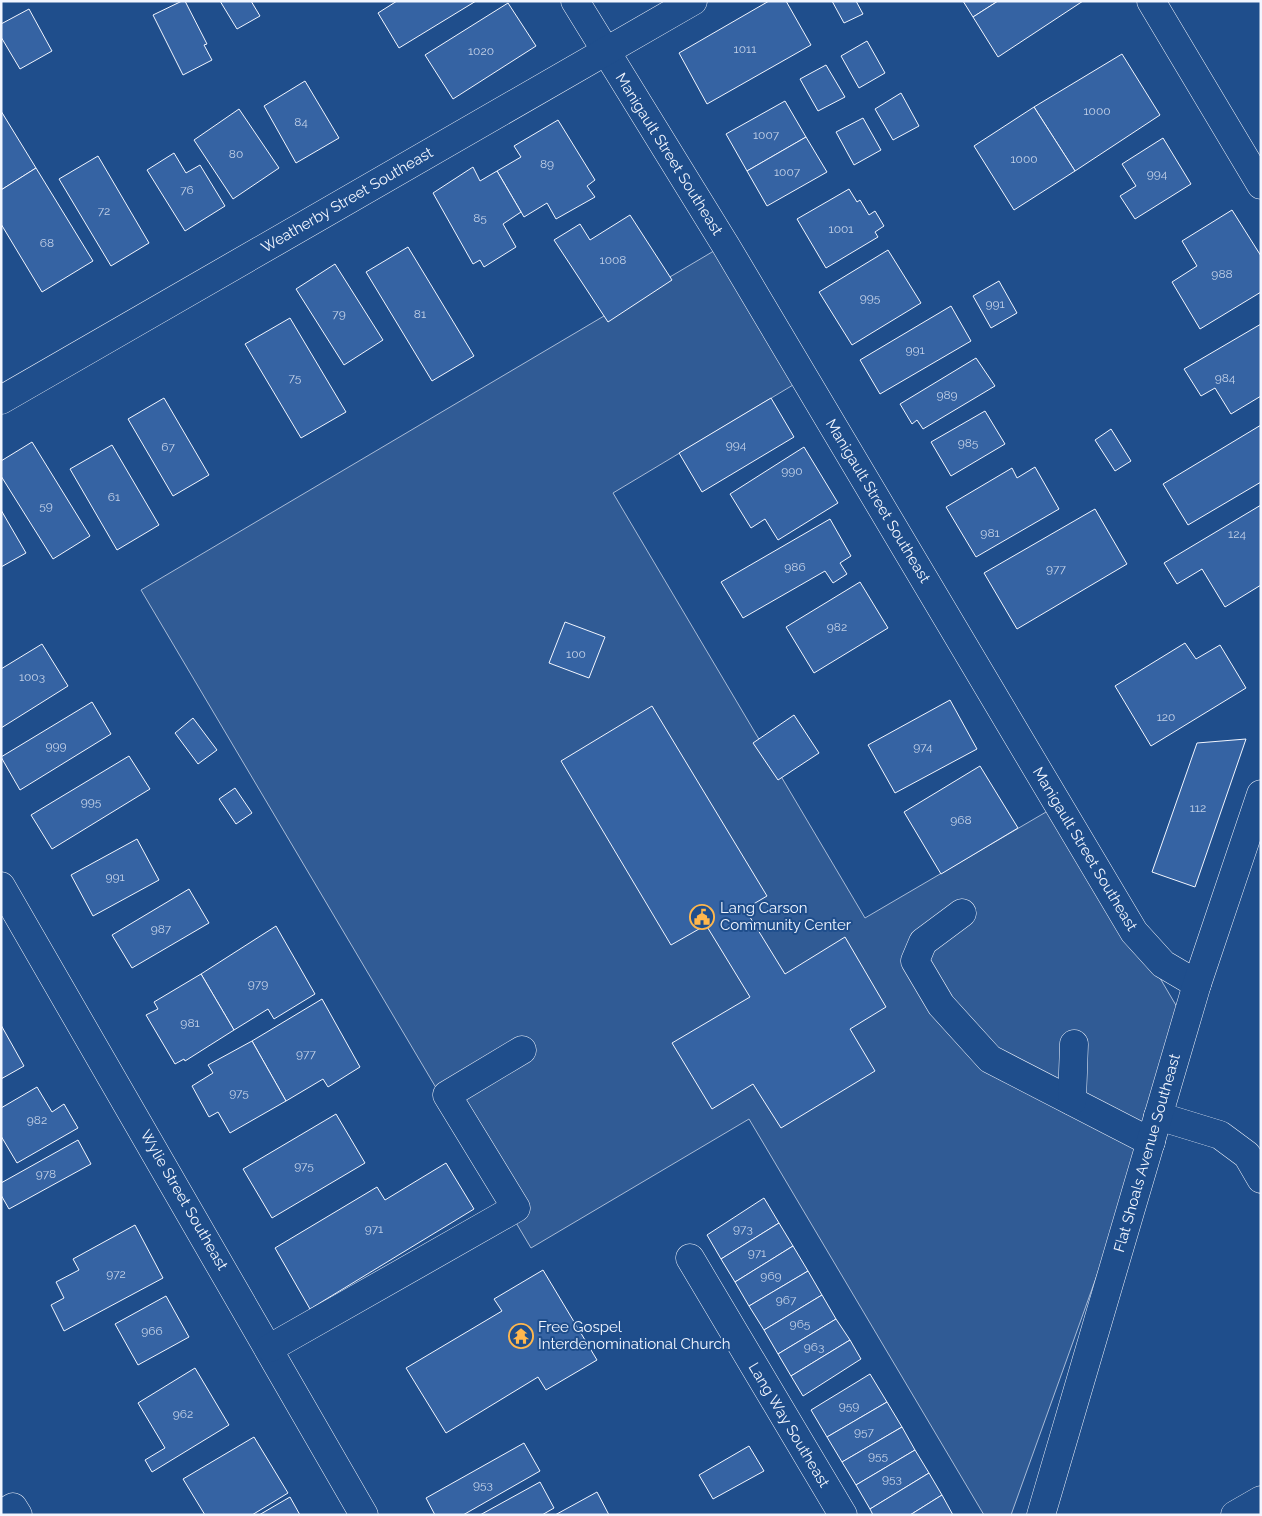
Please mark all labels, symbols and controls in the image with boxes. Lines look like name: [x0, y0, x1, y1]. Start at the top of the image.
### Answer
house number: 1011: [734, 42, 756, 56]
house number: 1020: [468, 44, 494, 58]
street label: Manigault Street Southeast: [612, 70, 726, 238]
house number: 1000: [1083, 104, 1111, 118]
house number: 84: [294, 115, 308, 129]
house number: 1007: [753, 128, 780, 142]
street label: Weatherby Street Southeast: [258, 143, 436, 257]
house number: 80: [229, 147, 243, 161]
house number: 1000: [1010, 152, 1038, 166]
house number: 89: [540, 157, 554, 171]
house number: 1007: [774, 165, 801, 179]
house number: 994: [1147, 167, 1168, 181]
house number: 76: [180, 183, 194, 197]
house number: 72: [98, 204, 110, 218]
house number: 85: [473, 211, 487, 225]
house number: 1001: [829, 222, 853, 236]
house number: 68: [40, 236, 54, 250]
house number: 1008: [600, 253, 626, 267]
house number: 988: [1211, 267, 1233, 281]
house number: 995: [860, 291, 881, 305]
house number: 991: [985, 297, 1005, 311]
house number: 79: [332, 307, 346, 321]
house number: 81: [414, 307, 426, 321]
house number: 991: [905, 343, 925, 357]
house number: 75: [289, 371, 302, 385]
house number: 984: [1215, 371, 1236, 385]
house number: 989: [936, 388, 958, 402]
street label: Manigault Street Southeast: [822, 416, 934, 586]
house number: 985: [958, 436, 979, 450]
house number: 994: [726, 438, 747, 452]
house number: 67: [161, 440, 175, 454]
house number: 990: [781, 464, 803, 478]
house number: 61: [108, 490, 120, 504]
house number: 59: [39, 499, 53, 513]
house number: 981: [980, 526, 1000, 540]
house number: 124: [1228, 527, 1246, 541]
house number: 986: [784, 560, 806, 574]
house number: 977: [1046, 562, 1066, 576]
house number: 982: [827, 620, 847, 634]
house number: 100: [566, 647, 586, 661]
house number: 1003: [19, 670, 45, 684]
house number: 120: [1157, 710, 1175, 724]
house number: 999: [45, 739, 67, 753]
house number: 974: [913, 740, 933, 754]
street label: Manigault Street Southeast: [1029, 764, 1141, 934]
house number: 995: [81, 795, 102, 809]
house number: 112: [1190, 801, 1206, 815]
house number: 968: [950, 813, 972, 827]
house number: 991: [105, 870, 125, 884]
place label: Lang Carson Community Center: [720, 899, 852, 934]
public building icon: Lang Carson Community Center: [689, 904, 715, 930]
house number: 987: [151, 922, 172, 936]
house number: 979: [248, 977, 268, 991]
house number: 981: [180, 1016, 200, 1030]
house number: 977: [296, 1047, 316, 1061]
street label: Flat Shoals Avenue Southeast: [1110, 1052, 1184, 1254]
house number: 975: [229, 1086, 249, 1100]
house number: 982: [27, 1113, 47, 1127]
street label: Wylie Street Southeast: [136, 1127, 232, 1273]
house number: 975: [294, 1159, 314, 1173]
house number: 978: [36, 1167, 56, 1181]
house number: 971: [365, 1222, 383, 1236]
house number: 973: [733, 1222, 753, 1236]
house number: 971: [748, 1246, 766, 1260]
house number: 972: [106, 1267, 126, 1281]
house number: 969: [760, 1269, 782, 1283]
house number: 967: [776, 1293, 797, 1307]
house number: 965: [790, 1317, 811, 1331]
place label: Free Gospel Interdenominational Church: [538, 1318, 730, 1353]
temple icon: Free Gospel Interdenominational Church: [508, 1323, 534, 1349]
house number: 966: [141, 1324, 163, 1338]
house number: 963: [804, 1340, 824, 1354]
street label: Lang Way Southeast: [745, 1359, 833, 1491]
house number: 959: [839, 1399, 859, 1413]
house number: 962: [173, 1407, 193, 1421]
house number: 957: [854, 1425, 875, 1439]
house number: 955: [868, 1449, 889, 1463]
house number: 953: [882, 1472, 902, 1486]
house number: 953: [473, 1478, 493, 1492]

